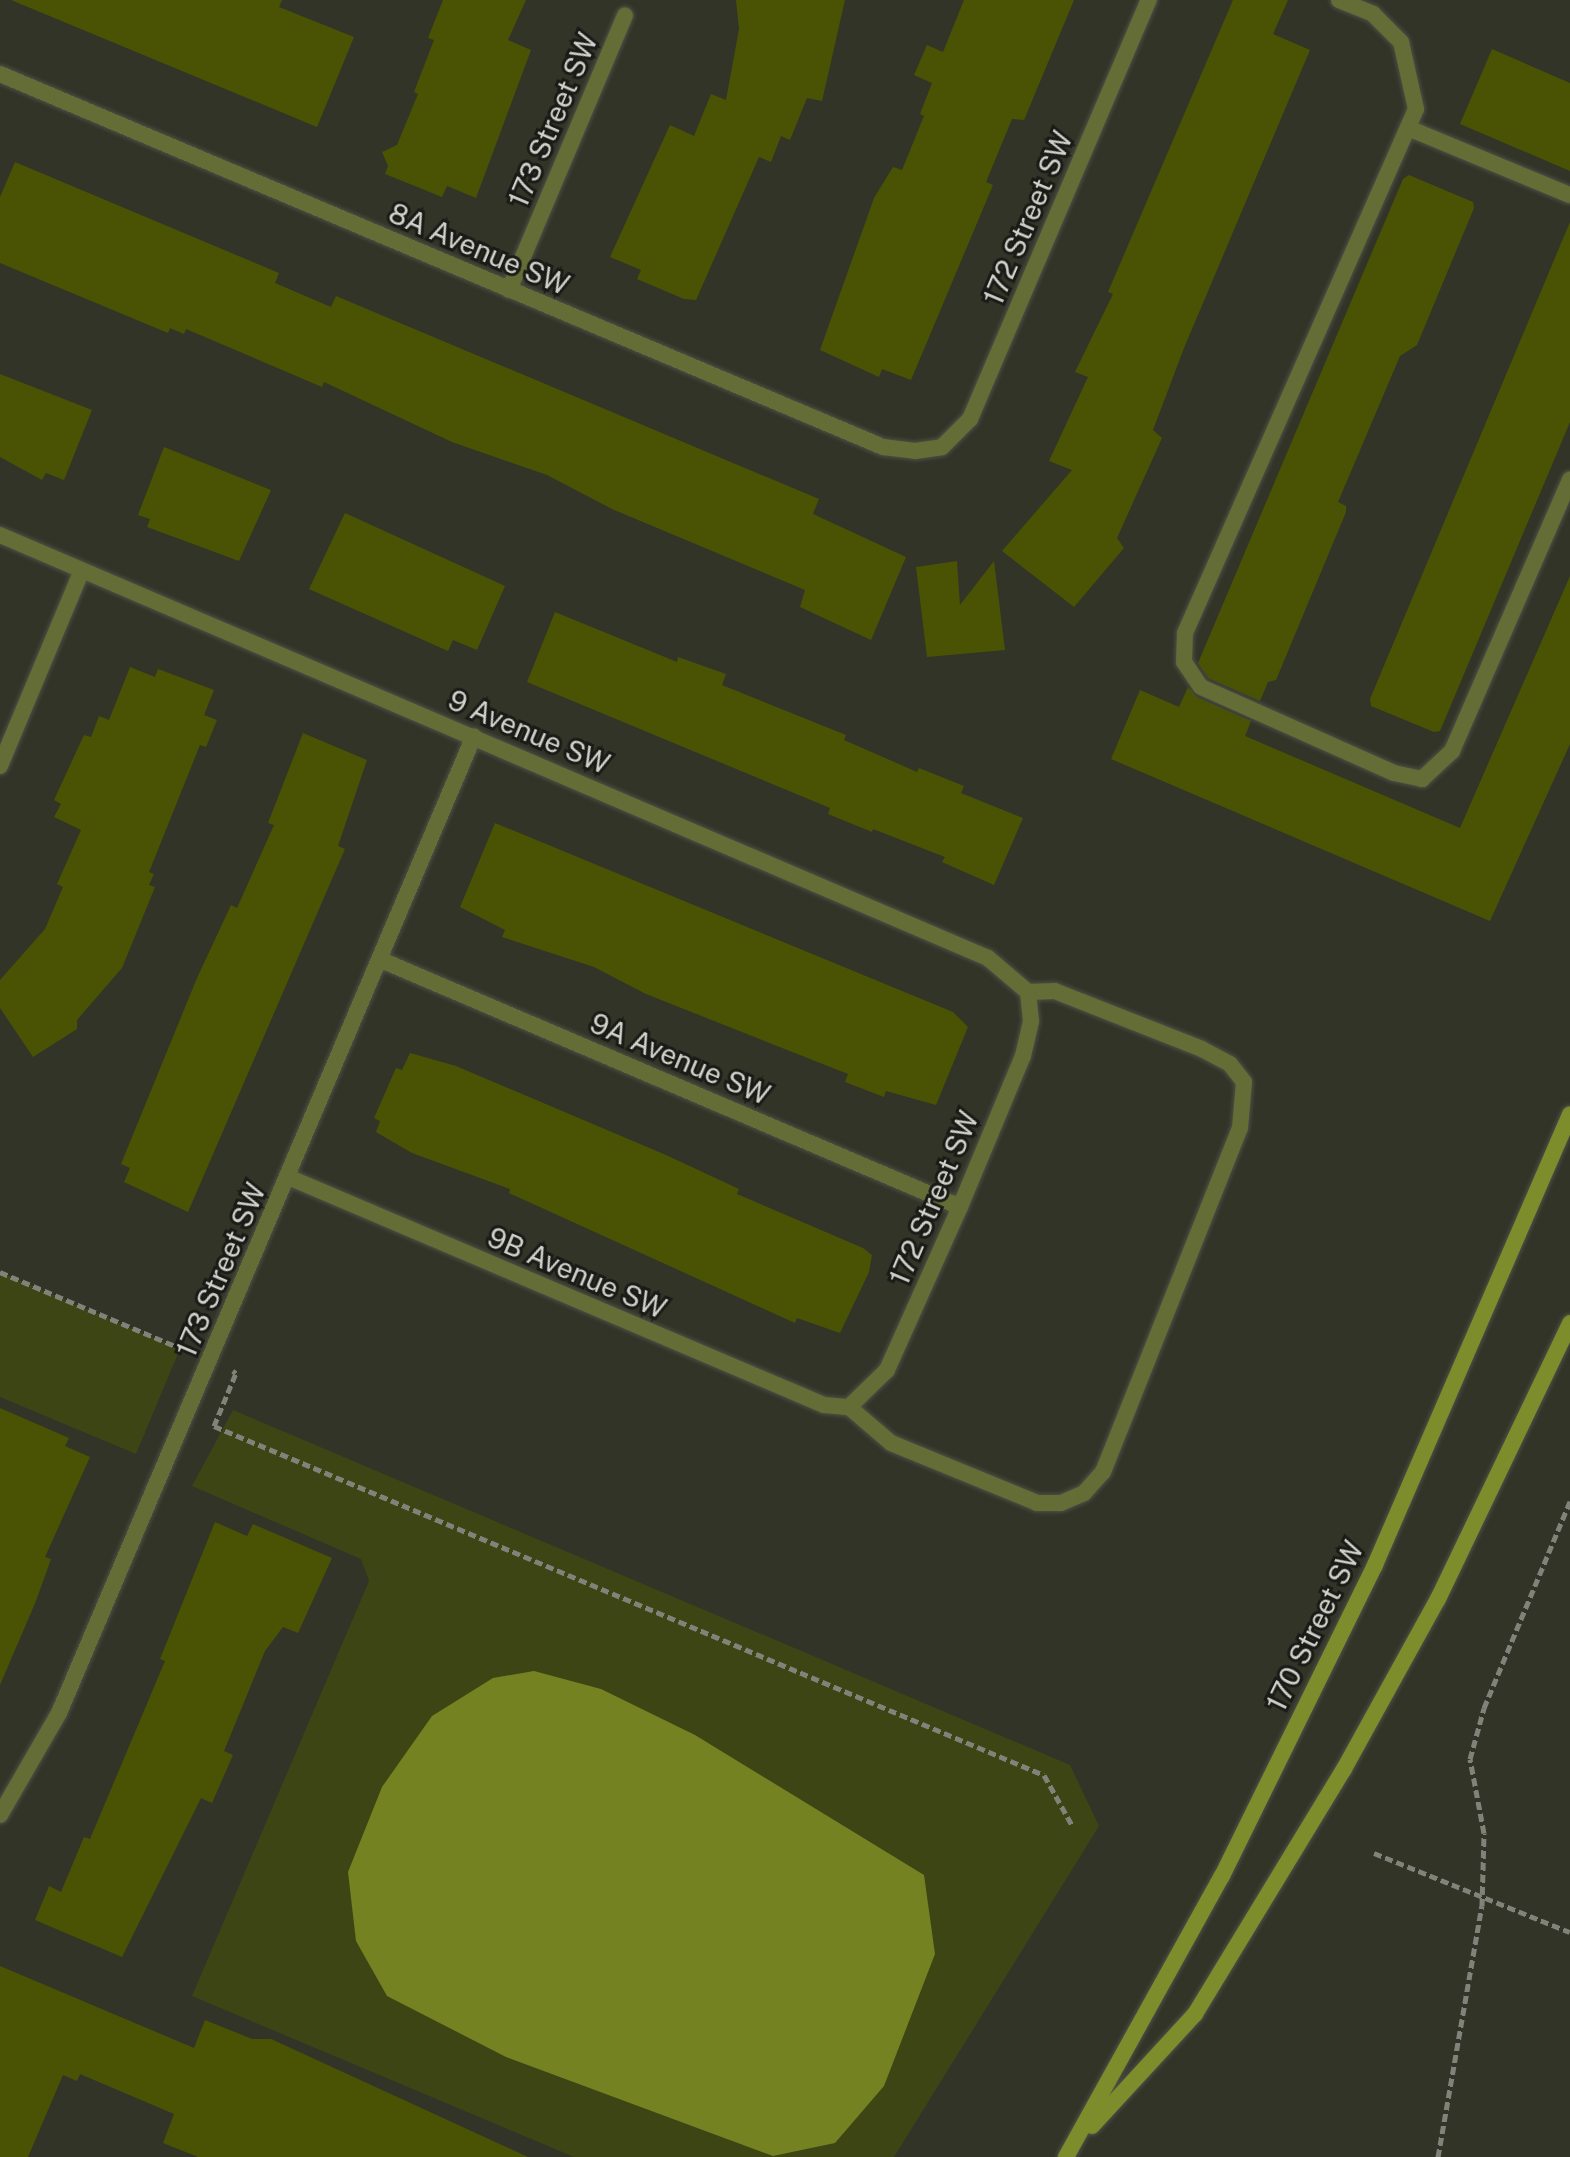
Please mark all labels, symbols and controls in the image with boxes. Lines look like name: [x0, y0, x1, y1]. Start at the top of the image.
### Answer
street label: 173 Street SW: [501, 28, 605, 212]
street label: 172 Street SW: [976, 126, 1080, 310]
street label: 8A Avenue SW: [384, 196, 574, 302]
street label: 9 Avenue SW: [443, 683, 615, 781]
street label: 9A Avenue SW: [585, 1006, 775, 1112]
street label: 172 Street SW: [882, 1106, 986, 1290]
street label: 173 Street SW: [169, 1178, 273, 1362]
street label: 9B Avenue SW: [483, 1220, 671, 1326]
street label: 170 Street SW: [1259, 1535, 1371, 1717]

